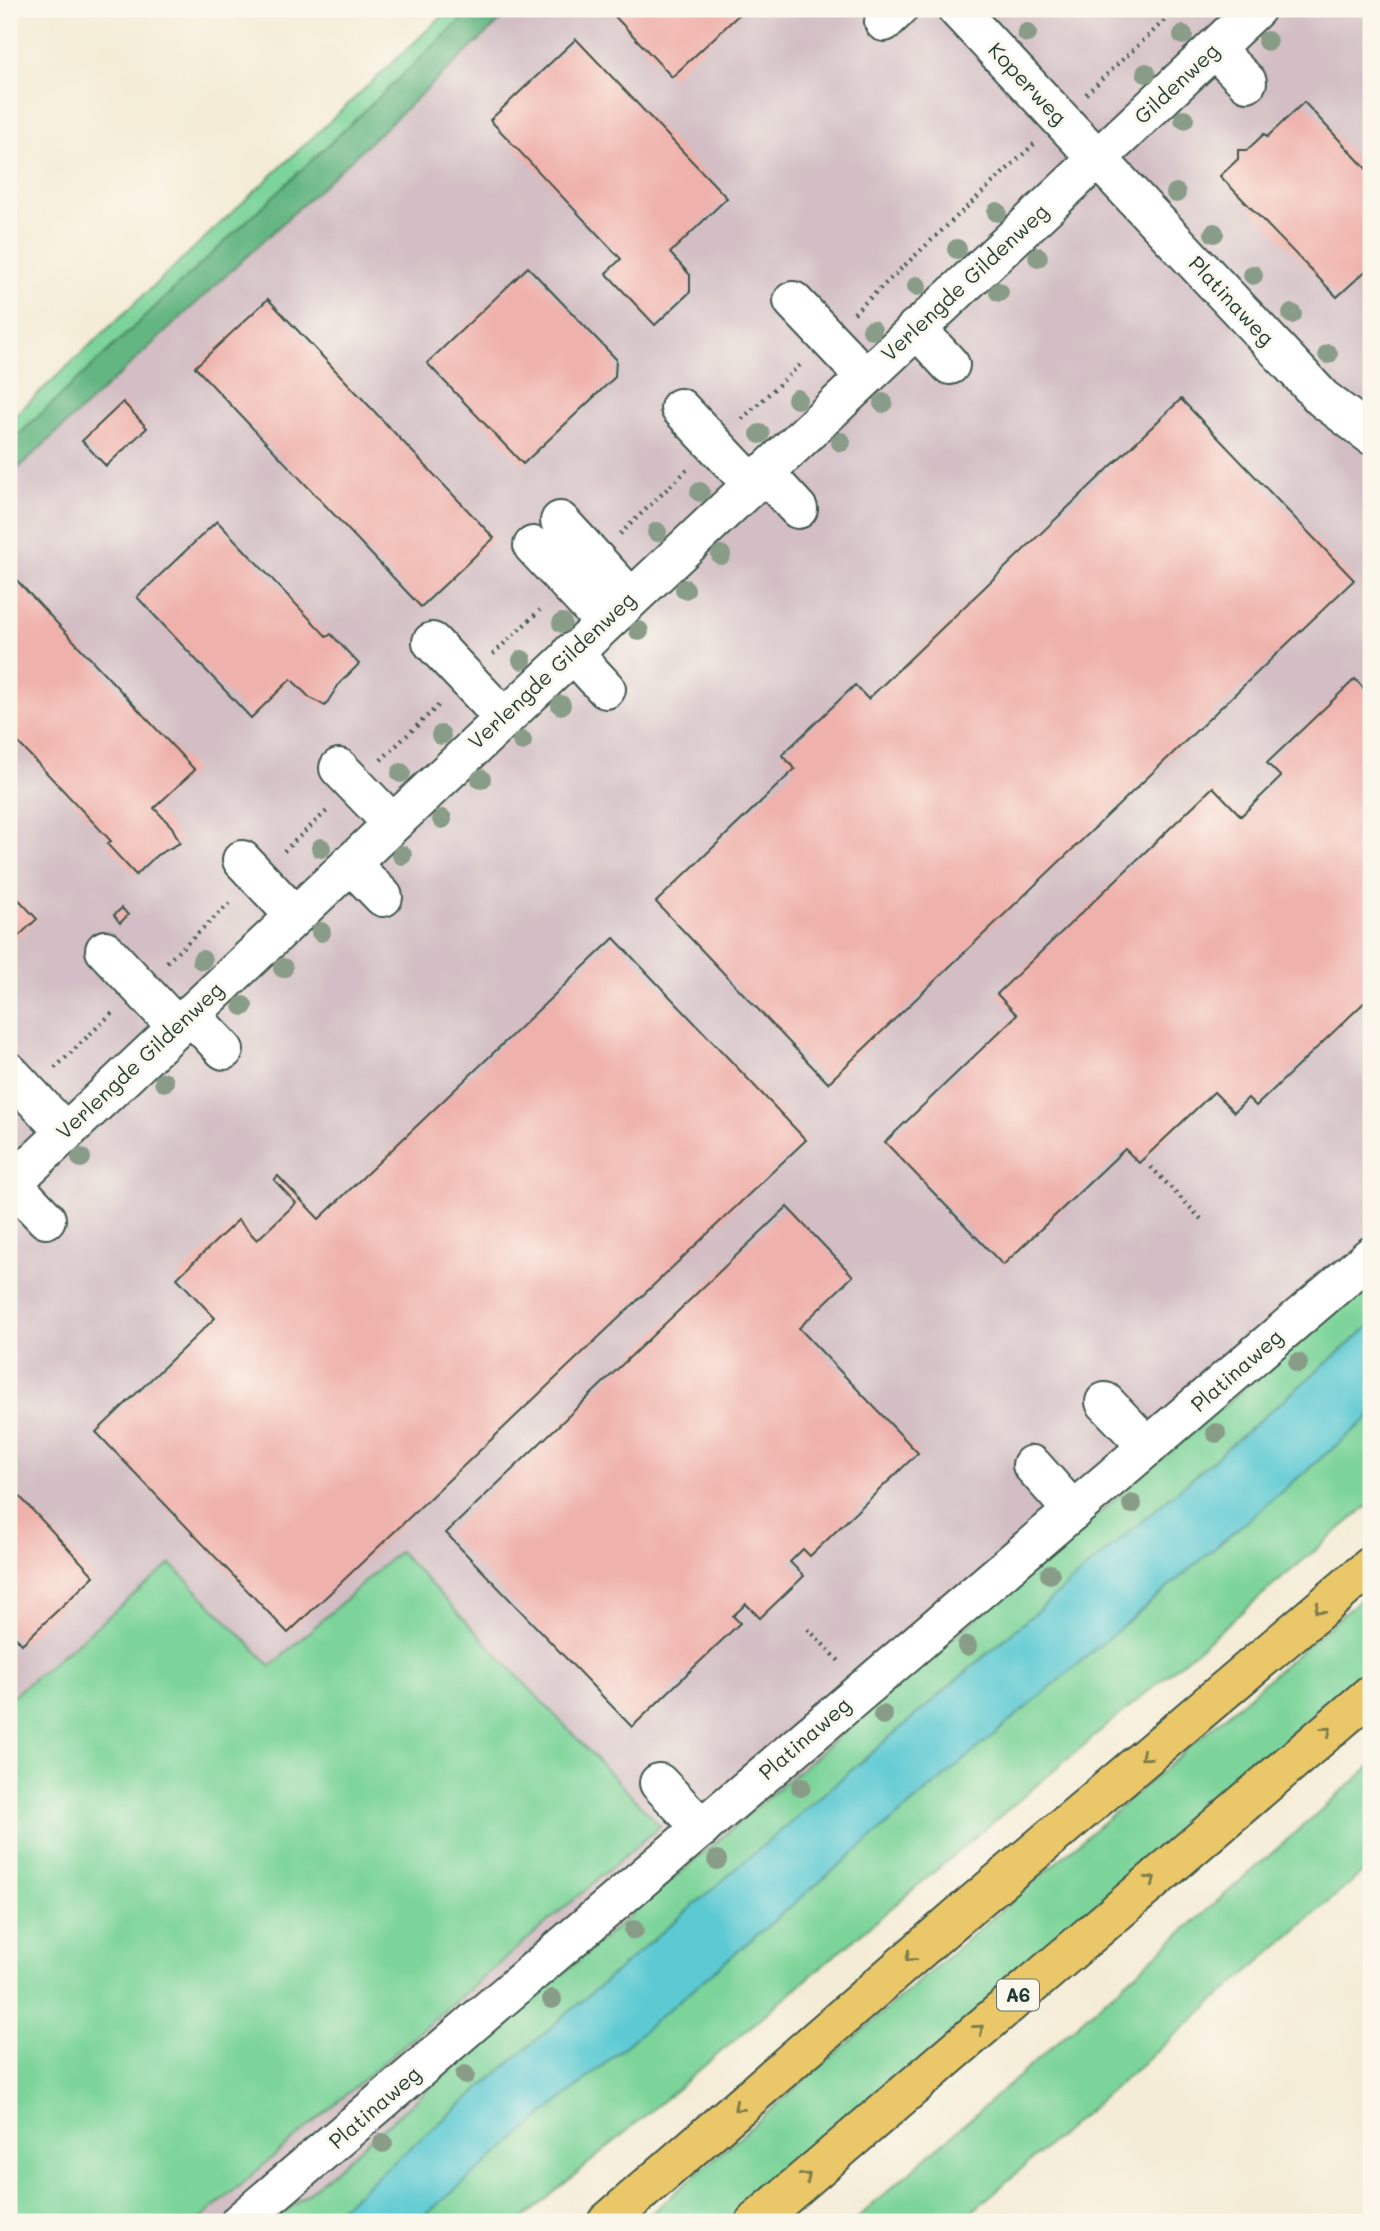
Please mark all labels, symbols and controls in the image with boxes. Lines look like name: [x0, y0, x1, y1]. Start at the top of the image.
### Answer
street label: Koperweg: [983, 36, 1073, 130]
street label: Gildenweg: [1128, 37, 1224, 129]
street label: Verlengde Gildenweg: [875, 197, 1053, 366]
street label: Platinaweg: [1184, 249, 1281, 351]
street label: Verlengde Gildenweg: [462, 585, 640, 754]
street label: Verlengde Gildenweg: [50, 975, 228, 1144]
street label: Platinaweg: [1185, 1323, 1288, 1417]
one-way arrow: [1314, 1601, 1327, 1613]
street label: Platinaweg: [753, 1691, 856, 1785]
one-way arrow: [1319, 1727, 1332, 1739]
one-way arrow: [1140, 1748, 1153, 1760]
one-way arrow: [1143, 1876, 1156, 1888]
one-way arrow: [905, 1949, 918, 1961]
road number: A6: [997, 1980, 1039, 2010]
one-way arrow: [970, 2025, 983, 2037]
street label: Platinaweg: [323, 2060, 426, 2154]
one-way arrow: [734, 2098, 747, 2111]
one-way arrow: [798, 2173, 811, 2185]

